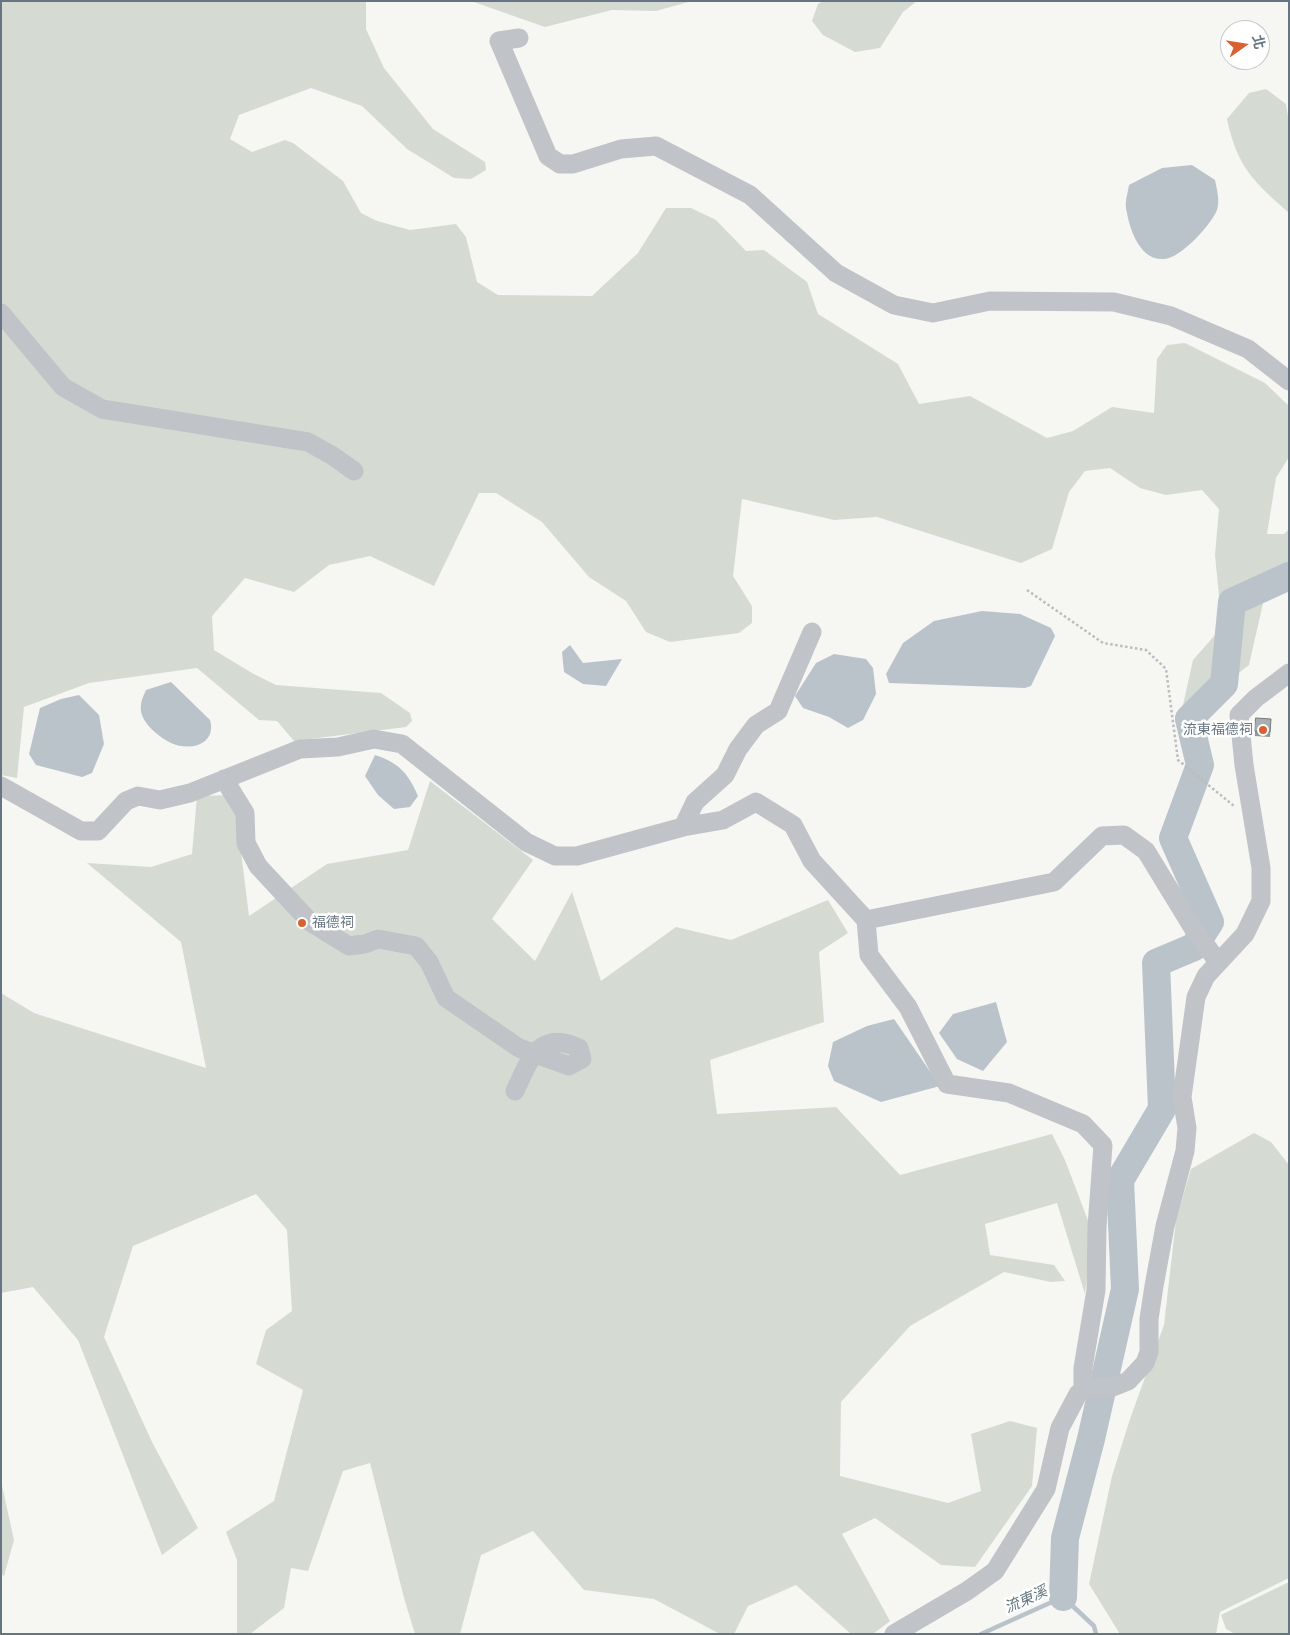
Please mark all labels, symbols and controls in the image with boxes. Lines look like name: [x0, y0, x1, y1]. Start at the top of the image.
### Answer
north arrow: [1220, 20, 1270, 70]
text: 北: [1248, 33, 1269, 51]
place label: 流東福德祠: [1183, 722, 1253, 738]
marker: 流東福德祠: [1257, 724, 1269, 736]
place label: 福德祠: [312, 915, 354, 931]
marker: 福德祠: [296, 917, 308, 929]
water label: 流東溪: [1002, 1583, 1050, 1617]

